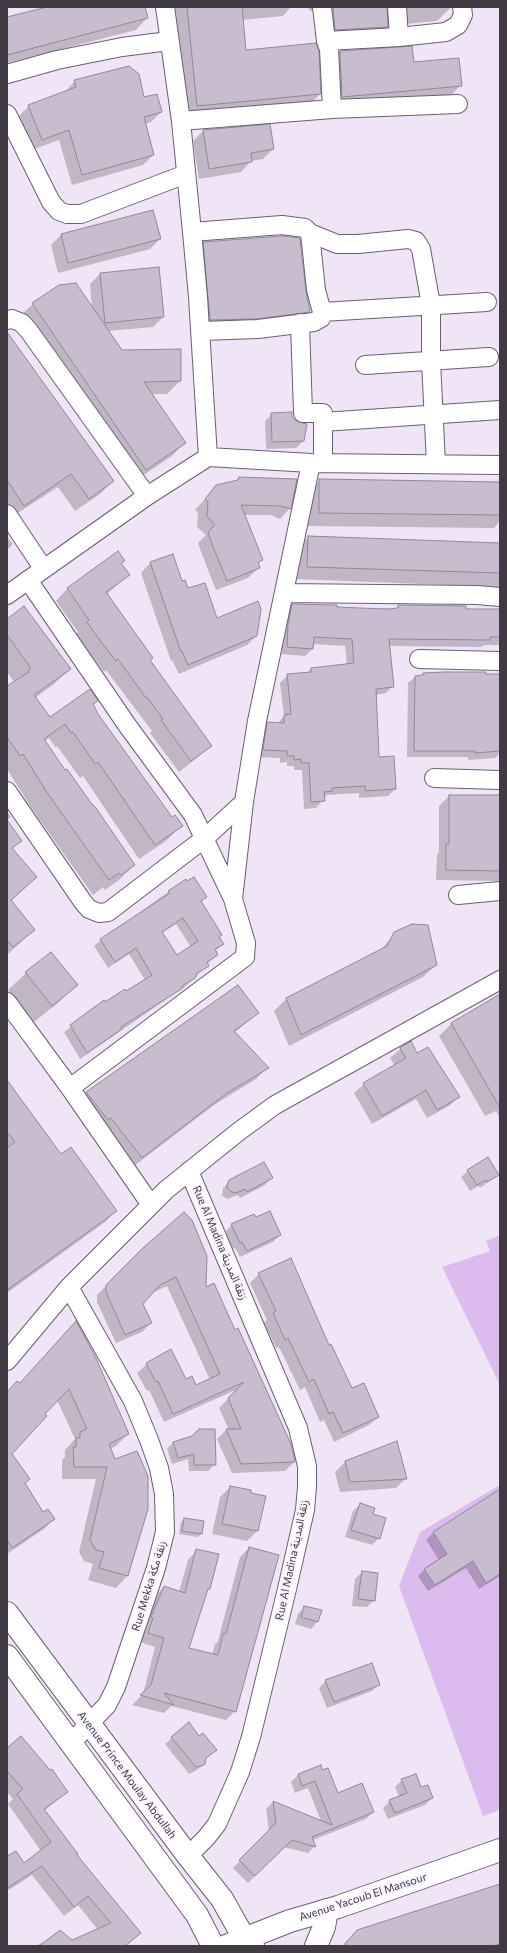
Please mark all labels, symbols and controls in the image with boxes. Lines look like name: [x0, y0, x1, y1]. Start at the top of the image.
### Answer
street label: Rue Al Madina زنقة المدينة: [190, 1184, 250, 1302]
street label: Rue Al Madina زنقة المدينة: [273, 1498, 311, 1622]
street label: Rue Mekka زنقة مكة: [129, 1539, 169, 1633]
street label: Avenue Prince Moulay Abdullah: [75, 1709, 179, 1841]
street label: Avenue Yacoub El Mansour: [298, 1870, 428, 1924]

